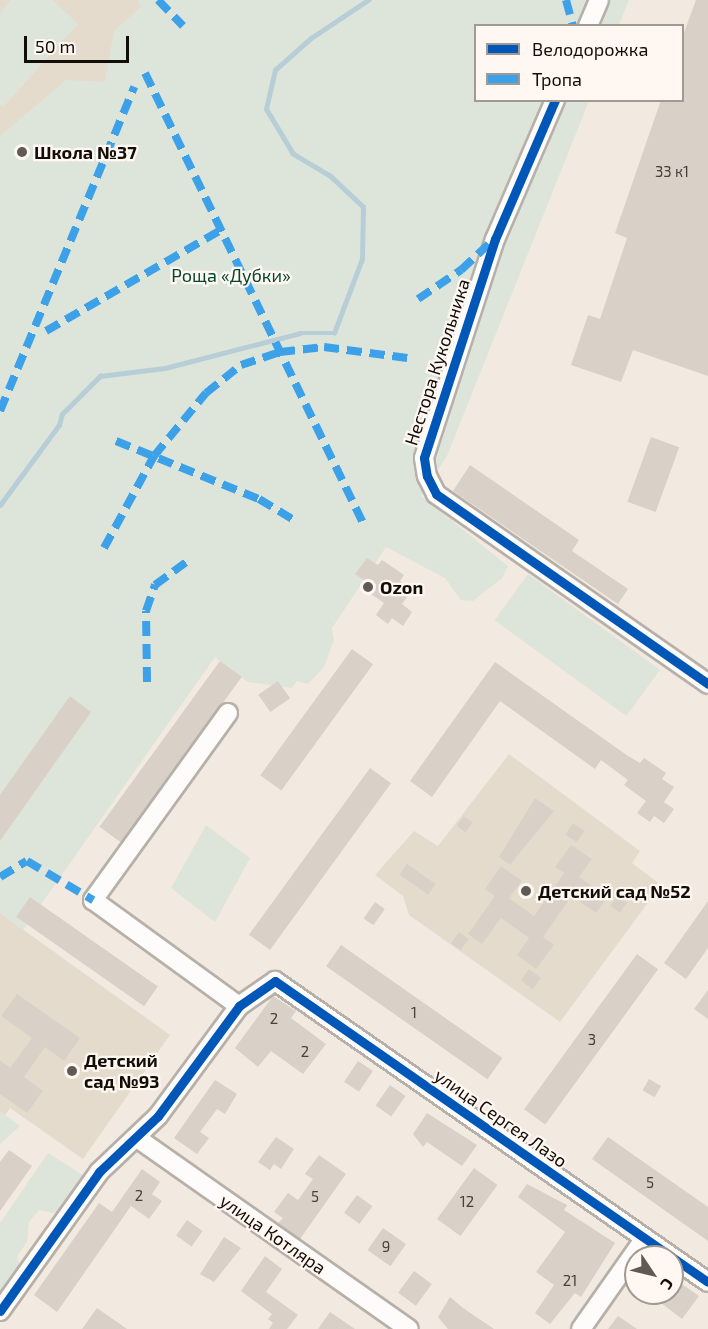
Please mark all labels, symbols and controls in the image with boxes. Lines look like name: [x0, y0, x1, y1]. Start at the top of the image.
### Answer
scale bar: [27, 24, 132, 62]
legend: [474, 24, 684, 102]
text: 50 m: [35, 35, 75, 57]
text: Велодорожка: [532, 38, 648, 60]
text: Тропа: [532, 68, 582, 90]
place label: Школа №37: [34, 141, 137, 163]
marker: Школа №37: [15, 145, 29, 159]
house number: 33 к1: [655, 163, 689, 181]
park label: Роща «Дубки»: [171, 264, 291, 286]
street label: Нестора Кукольника: [400, 276, 474, 448]
place label: Ozon: [380, 576, 423, 598]
marker: Ozon: [361, 580, 375, 594]
place label: Детский сад №52: [538, 880, 691, 902]
marker: Детский сад №52: [519, 884, 533, 898]
house number: 1: [411, 1004, 417, 1022]
house number: 2: [270, 1010, 278, 1028]
house number: 3: [588, 1031, 596, 1049]
house number: 2: [301, 1043, 309, 1061]
place label: Детский сад №93: [84, 1050, 159, 1092]
marker: Детский сад №93: [65, 1064, 79, 1078]
street label: улица Сергея Лазо: [430, 1064, 572, 1172]
house number: 5: [646, 1174, 654, 1192]
house number: 2: [135, 1187, 143, 1205]
house number: 5: [311, 1188, 319, 1206]
street label: улица Котляра: [216, 1190, 330, 1278]
house number: 12: [460, 1193, 474, 1211]
house number: 9: [382, 1238, 390, 1256]
north arrow: [624, 1245, 684, 1305]
house number: 21: [563, 1272, 577, 1290]
text: С: [657, 1275, 678, 1294]

